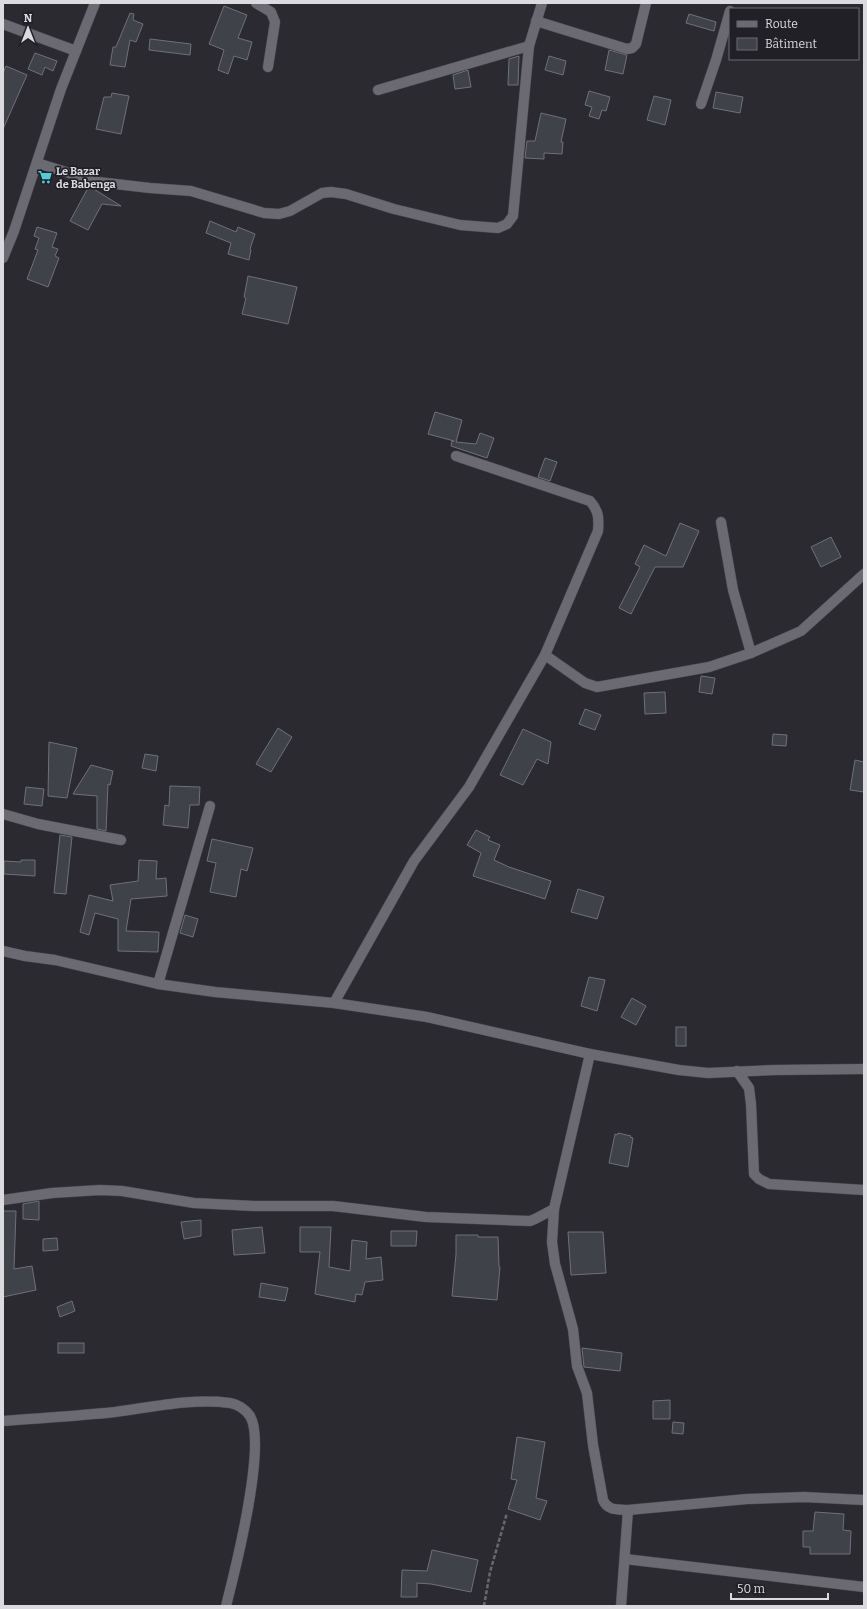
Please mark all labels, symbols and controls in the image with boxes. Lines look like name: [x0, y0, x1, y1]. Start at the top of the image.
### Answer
north arrow: [8, 8, 48, 48]
legend: [729, 8, 859, 60]
text: N: [24, 12, 33, 25]
text: Route: [765, 17, 798, 31]
text: Bâtiment: [765, 37, 818, 51]
place label: Le Bazar de Babenga: [56, 165, 117, 191]
supermarket icon: Le Bazar de Babenga: [37, 169, 53, 185]
scale bar: [731, 1575, 828, 1601]
text: 50 m: [737, 1582, 766, 1596]

